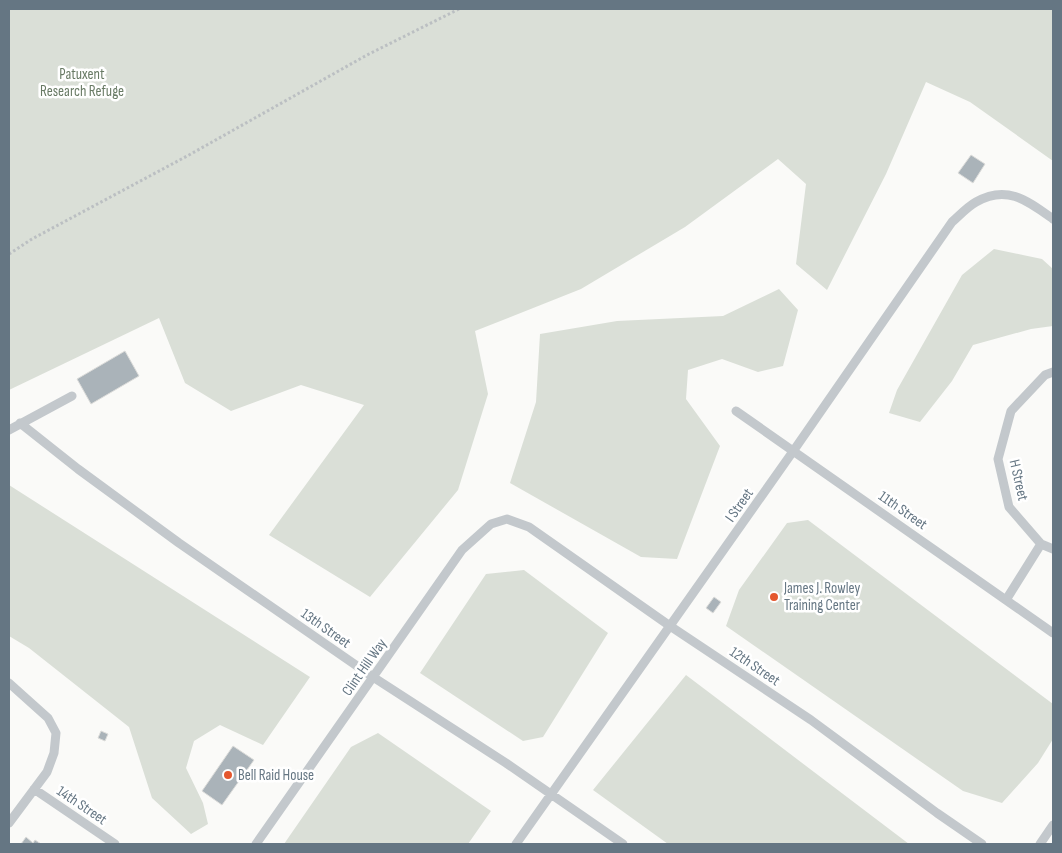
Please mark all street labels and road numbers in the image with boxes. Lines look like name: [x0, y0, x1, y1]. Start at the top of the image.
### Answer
street label: H Street: [1005, 458, 1033, 503]
street label: I Street: [721, 484, 758, 526]
street label: 11th Street: [875, 487, 931, 534]
street label: 13th Street: [297, 604, 355, 653]
street label: Clint Hill Way: [338, 635, 391, 700]
street label: 12th Street: [726, 643, 784, 690]
street label: 14th Street: [53, 782, 111, 829]

